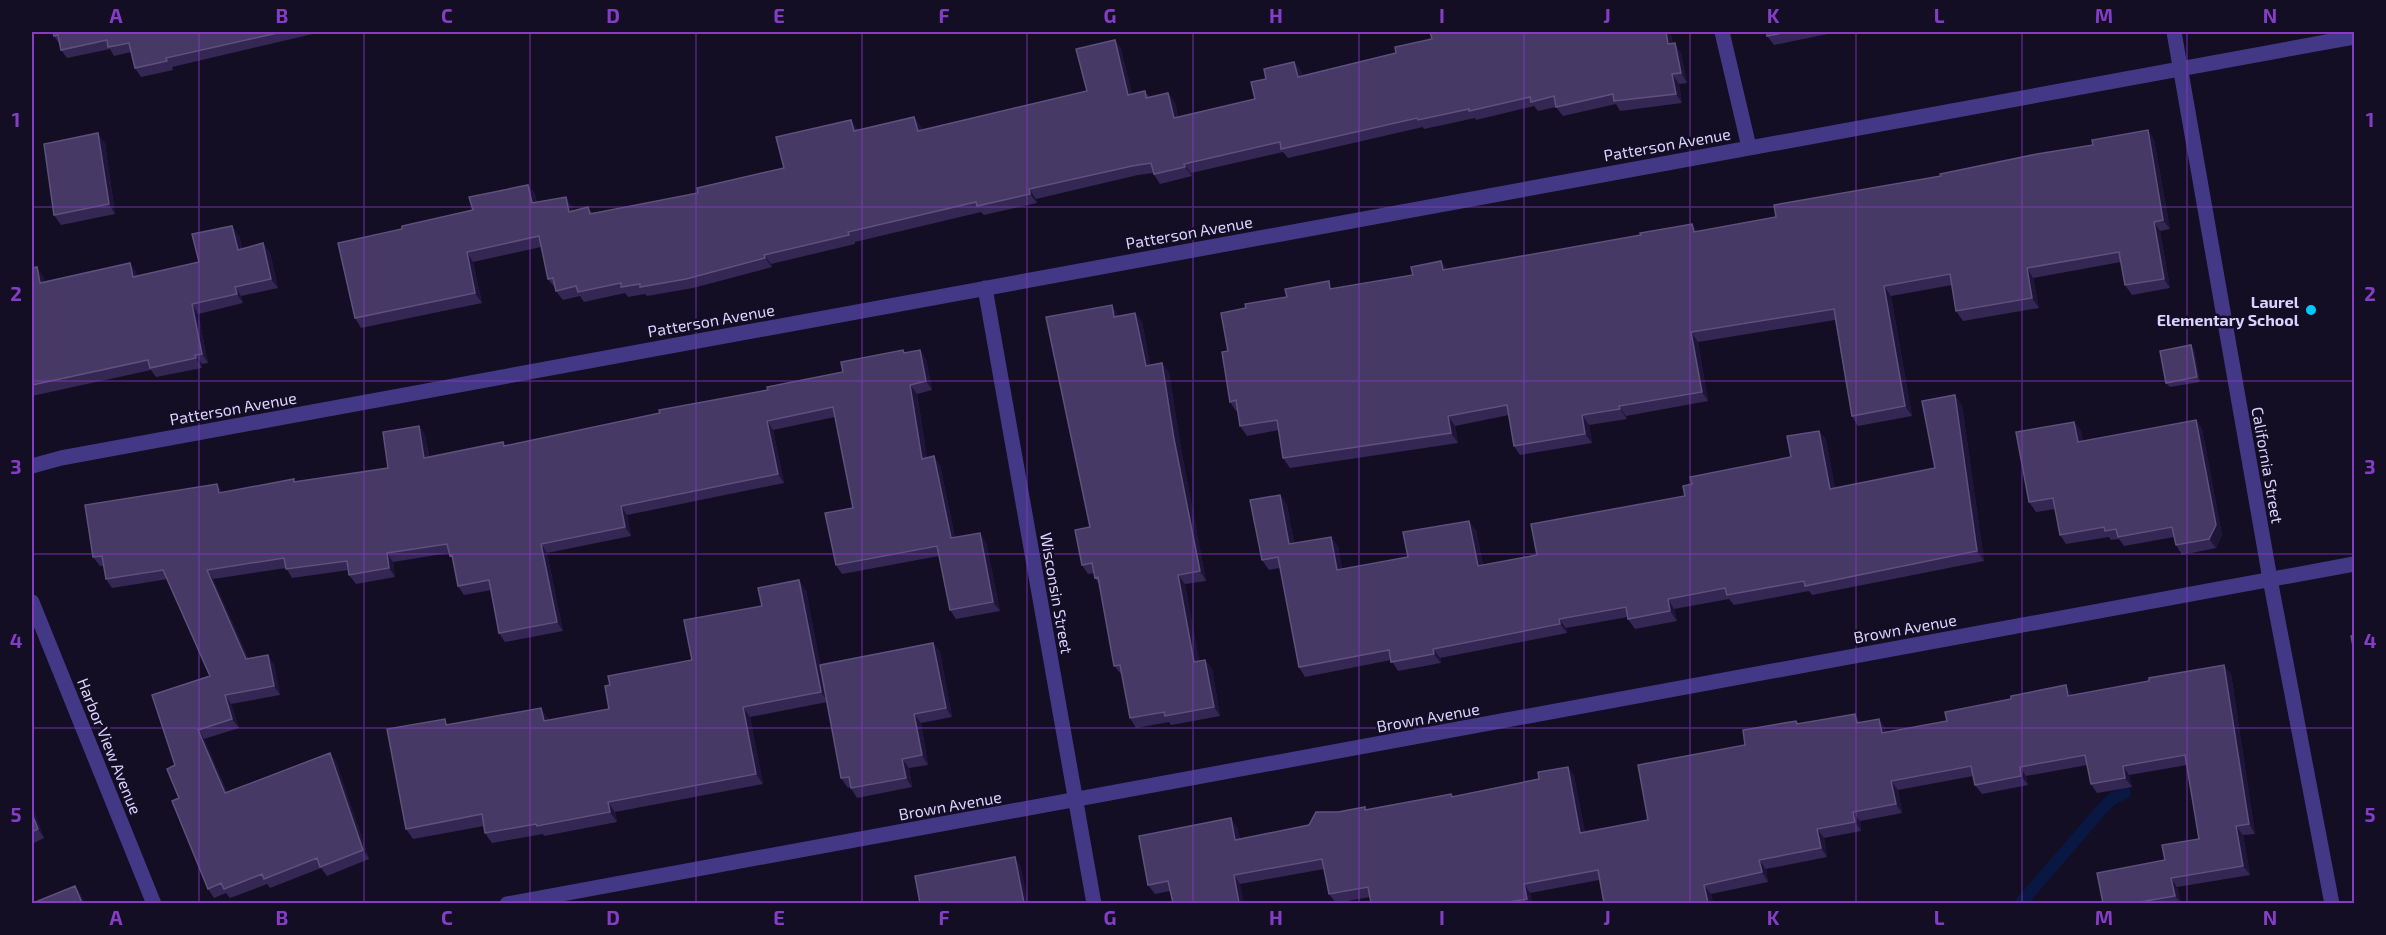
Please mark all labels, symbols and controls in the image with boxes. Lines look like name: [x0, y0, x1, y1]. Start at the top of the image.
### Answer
text: A: [109, 3, 123, 27]
text: B: [276, 3, 288, 27]
text: C: [441, 3, 453, 27]
text: D: [606, 3, 620, 27]
text: E: [773, 3, 785, 27]
text: F: [938, 3, 950, 27]
text: G: [1104, 3, 1116, 27]
text: H: [1269, 3, 1283, 27]
text: I: [1439, 3, 1445, 27]
text: J: [1603, 3, 1611, 27]
text: K: [1767, 3, 1780, 27]
text: L: [1934, 3, 1945, 27]
text: M: [2095, 3, 2113, 27]
text: N: [2263, 3, 2277, 27]
text: 1: [12, 107, 20, 131]
text: 1: [2366, 107, 2374, 131]
street label: Patterson Avenue: [1602, 123, 1732, 165]
street label: Patterson Avenue: [1124, 211, 1254, 253]
text: 2: [10, 281, 22, 305]
text: 2: [2364, 281, 2376, 305]
place label: Laurel Elementary School: [2157, 292, 2300, 330]
street label: Patterson Avenue: [646, 299, 776, 341]
marker: Laurel Elementary School: [2304, 303, 2318, 317]
street label: Patterson Avenue: [168, 387, 298, 429]
street label: California Street: [2248, 405, 2288, 525]
text: 3: [10, 454, 22, 478]
text: 3: [2364, 454, 2376, 478]
street label: Wisconsin Street: [1037, 531, 1077, 655]
street label: Brown Avenue: [1852, 610, 1958, 646]
text: 4: [10, 628, 23, 652]
text: 4: [2364, 628, 2377, 652]
street label: Harbor View Avenue: [74, 675, 146, 817]
street label: Brown Avenue: [1375, 699, 1481, 735]
street label: Brown Avenue: [897, 787, 1003, 823]
text: 5: [10, 802, 22, 826]
text: 5: [2364, 802, 2376, 826]
text: A: [109, 905, 123, 929]
text: B: [276, 905, 288, 929]
text: C: [441, 905, 453, 929]
text: D: [606, 905, 620, 929]
text: E: [773, 905, 785, 929]
text: F: [938, 905, 950, 929]
text: G: [1104, 905, 1116, 929]
text: H: [1269, 905, 1283, 929]
text: I: [1439, 905, 1445, 929]
text: J: [1603, 905, 1611, 929]
text: K: [1767, 905, 1780, 929]
text: L: [1934, 905, 1945, 929]
text: M: [2095, 905, 2113, 929]
text: N: [2263, 905, 2277, 929]

